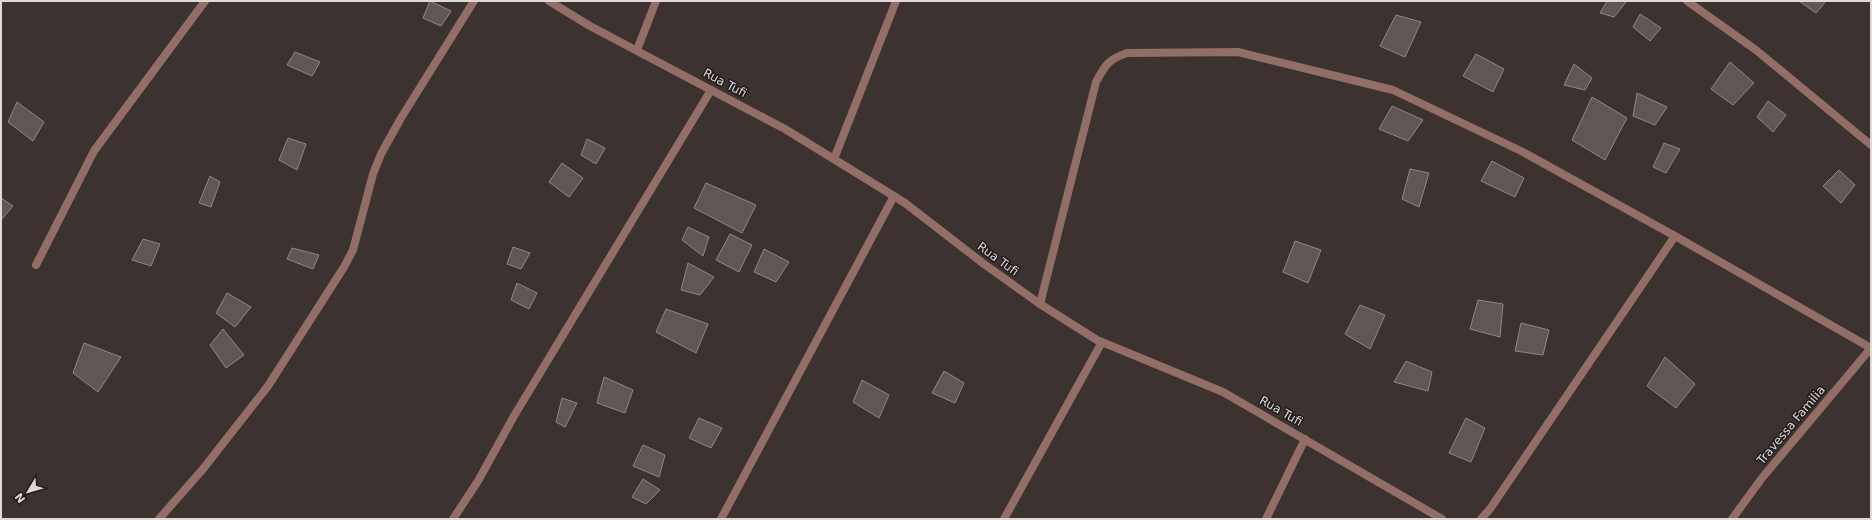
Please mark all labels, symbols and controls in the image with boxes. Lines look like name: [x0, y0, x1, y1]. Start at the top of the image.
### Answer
street label: Rua Tufi: [701, 66, 749, 100]
street label: Rua Tufi: [975, 239, 1021, 279]
street label: Travessa Familia: [1753, 383, 1828, 468]
street label: Rua Tufi: [1257, 393, 1305, 429]
north arrow: [8, 472, 48, 512]
text: N: [13, 490, 28, 505]

